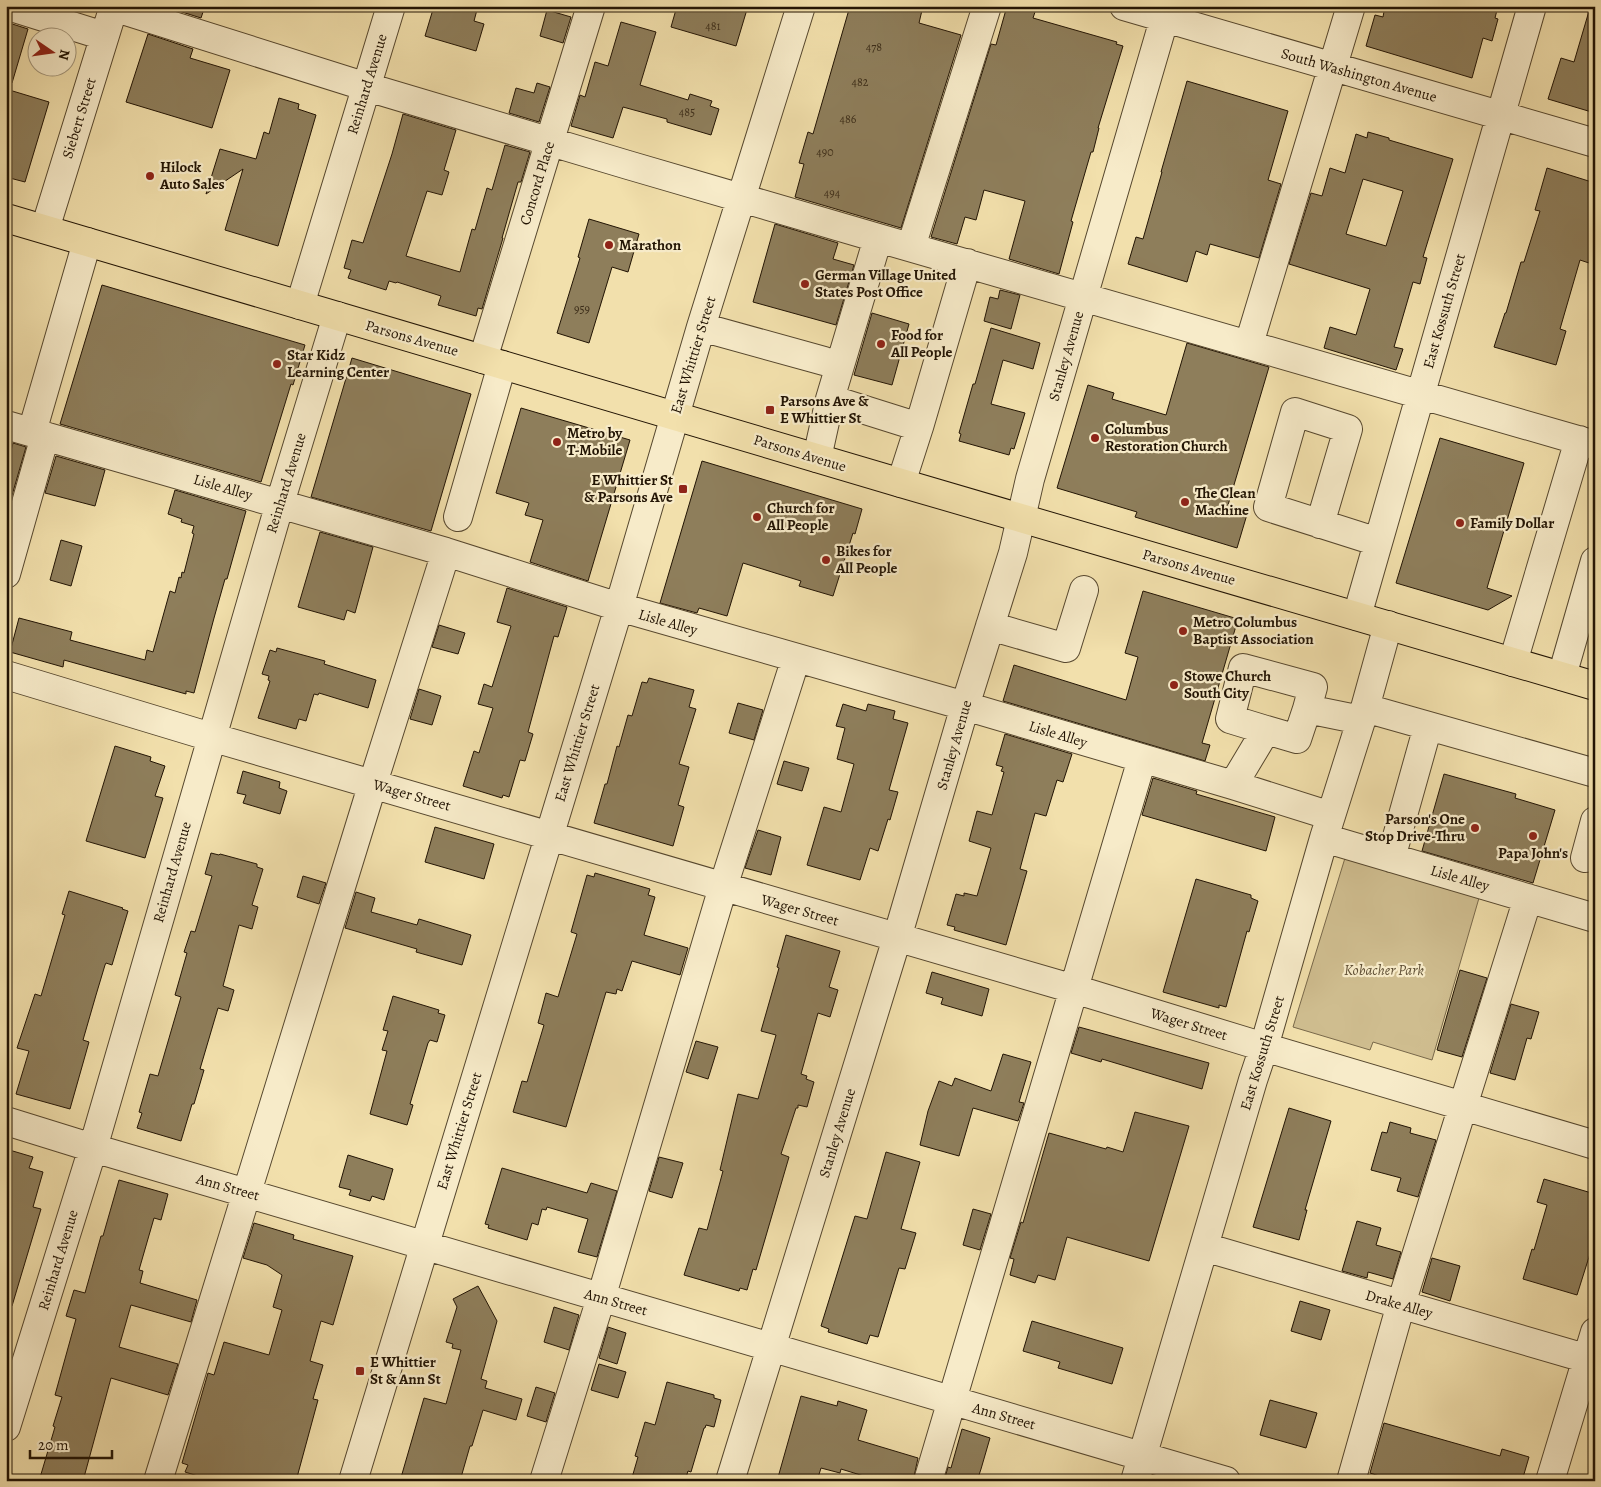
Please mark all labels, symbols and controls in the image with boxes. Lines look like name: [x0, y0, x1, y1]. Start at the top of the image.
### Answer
house number: 481: [705, 18, 721, 34]
north arrow: [28, 28, 78, 78]
street label: Reinhard Avenue: [342, 31, 392, 137]
house number: 478: [866, 39, 882, 55]
street label: South Washington Avenue: [1279, 43, 1440, 107]
text: N: [54, 48, 75, 62]
house number: 482: [852, 74, 869, 90]
street label: Siebert Street: [57, 75, 101, 161]
house number: 485: [679, 104, 695, 120]
house number: 486: [840, 111, 857, 127]
street label: Concord Place: [515, 138, 559, 227]
house number: 490: [816, 144, 834, 160]
place label: Hilock Auto Sales: [159, 157, 225, 194]
marker: Hilock Auto Sales: [144, 170, 156, 182]
house number: 494: [824, 185, 841, 201]
place label: Marathon: [619, 235, 682, 255]
marker: Marathon: [603, 239, 615, 251]
street label: East Kossuth Street: [1418, 251, 1470, 371]
place label: German Village United States Post Office: [815, 265, 957, 302]
marker: German Village United States Post Office: [799, 278, 811, 290]
street label: East Whittier Street: [666, 294, 720, 416]
house number: 959: [574, 301, 590, 317]
street label: Stanley Avenue: [1044, 308, 1088, 403]
street label: Parsons Avenue: [363, 315, 461, 361]
place label: Food for All People: [890, 325, 953, 362]
marker: Food for All People: [875, 338, 887, 350]
place label: Star Kidz Learning Center: [287, 345, 389, 382]
marker: Star Kidz Learning Center: [271, 358, 283, 370]
place label: Parsons Ave & E Whittier St: [780, 391, 869, 428]
marker: Parsons Ave & E Whittier St: [764, 404, 776, 416]
place label: Columbus Restoration Church: [1105, 419, 1228, 456]
place label: Metro by T-Mobile: [567, 423, 623, 460]
street label: Parsons Avenue: [751, 429, 849, 477]
street label: Reinhard Avenue: [261, 430, 311, 536]
marker: Columbus Restoration Church: [1089, 432, 1101, 444]
marker: Metro by T-Mobile: [551, 436, 563, 448]
street label: Lisle Alley: [191, 469, 255, 505]
place label: E Whittier St & Parsons Ave: [584, 470, 673, 507]
marker: E Whittier St & Parsons Ave: [677, 483, 689, 495]
place label: The Clean Machine: [1195, 483, 1256, 520]
marker: The Clean Machine: [1179, 496, 1191, 508]
place label: Church for All People: [766, 498, 835, 535]
marker: Church for All People: [751, 511, 763, 523]
place label: Family Dollar: [1470, 513, 1554, 533]
marker: Family Dollar: [1454, 517, 1466, 529]
place label: Bikes for All People: [835, 541, 898, 578]
street label: Parsons Avenue: [1140, 544, 1238, 590]
marker: Bikes for All People: [820, 554, 832, 566]
street label: Lisle Alley: [636, 604, 700, 640]
place label: Metro Columbus Baptist Association: [1193, 612, 1314, 649]
marker: Metro Columbus Baptist Association: [1177, 625, 1189, 637]
place label: Stowe Church South City: [1184, 666, 1271, 703]
marker: Stowe Church South City: [1168, 679, 1180, 691]
street label: East Whittier Street: [550, 682, 604, 804]
street label: Stanley Avenue: [932, 697, 976, 792]
street label: Lisle Alley: [1026, 716, 1090, 752]
street label: Wager Street: [370, 774, 453, 816]
place label: Parson's One Stop Drive-Thru: [1365, 809, 1466, 846]
street label: Reinhard Avenue: [148, 819, 196, 925]
marker: Parson's One Stop Drive-Thru: [1469, 822, 1481, 834]
marker: Papa John's: [1527, 830, 1539, 842]
place label: Papa John's: [1498, 843, 1568, 863]
street label: Lisle Alley: [1428, 860, 1492, 896]
street label: Wager Street: [758, 889, 841, 931]
park label: Kobacher Park: [1344, 960, 1424, 980]
street label: East Kossuth Street: [1235, 993, 1289, 1113]
street label: Wager Street: [1147, 1003, 1230, 1045]
street label: East Whittier Street: [432, 1070, 486, 1192]
street label: Stanley Avenue: [814, 1085, 860, 1180]
street label: Ann Street: [193, 1168, 262, 1206]
street label: Reinhard Avenue: [33, 1207, 83, 1313]
street label: Ann Street: [581, 1283, 650, 1321]
street label: Drake Alley: [1363, 1285, 1435, 1323]
place label: E Whittier St & Ann St: [370, 1352, 441, 1389]
marker: E Whittier St & Ann St: [354, 1365, 366, 1377]
street label: Ann Street: [969, 1397, 1038, 1435]
scale bar: [30, 1427, 112, 1459]
text: 20 m: [38, 1435, 69, 1455]

